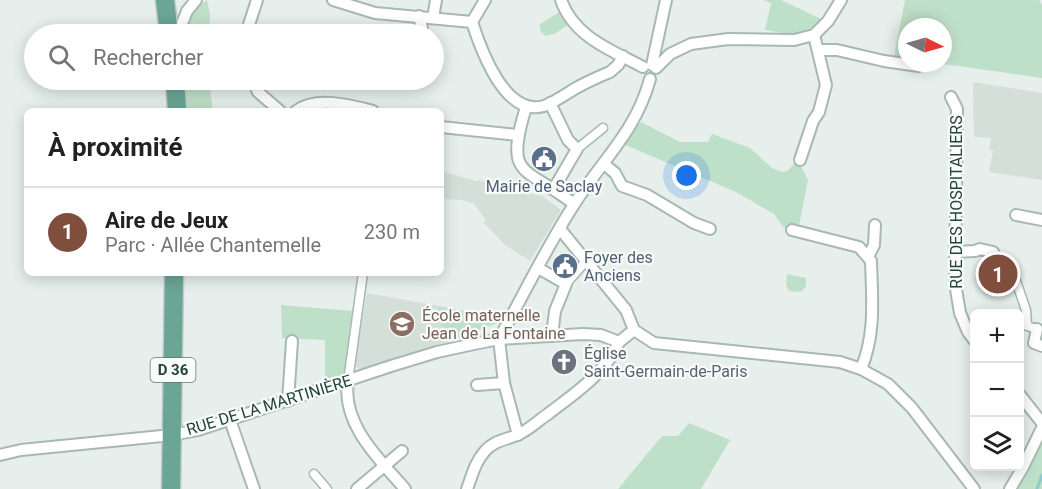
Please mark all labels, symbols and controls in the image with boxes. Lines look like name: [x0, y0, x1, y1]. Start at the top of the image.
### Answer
north arrow: [898, 18, 952, 72]
search box: [24, 24, 444, 90]
icon: search: [45, 41, 78, 74]
text: Rechercher: [93, 45, 204, 70]
street label: RUE DES HOSPITALIERS: [947, 115, 966, 289]
text: À proximité: [48, 132, 182, 162]
public building icon: Mairie de Saclay: [529, 144, 559, 174]
your location: [672, 161, 701, 190]
place label: Mairie de Saclay: [486, 177, 603, 196]
text: Aire de Jeux: [105, 208, 228, 233]
text: 1: [62, 220, 73, 244]
text: 230 m: [364, 220, 420, 244]
text: Parc · Allée Chantemelle: [105, 233, 321, 257]
place label: Foyer des Anciens: [584, 248, 653, 285]
public building icon: Foyer des Anciens: [550, 251, 580, 281]
pin: 1: [978, 252, 1018, 296]
place label: École maternelle Jean de La Fontaine: [422, 306, 565, 343]
school or university icon: École maternelle Jean de La Fontaine: [387, 309, 417, 339]
map controls: [970, 309, 1024, 471]
button: +: [970, 309, 1024, 363]
place label: Église Saint-Germain-de-Paris: [584, 344, 747, 381]
church icon: Église Saint-Germain-de-Paris: [549, 347, 579, 377]
road number: D 36: [150, 358, 195, 382]
button: −: [970, 363, 1024, 417]
street label: RUE DE LA MARTINIÈRE: [184, 371, 354, 439]
button: layers: [970, 417, 1024, 471]

